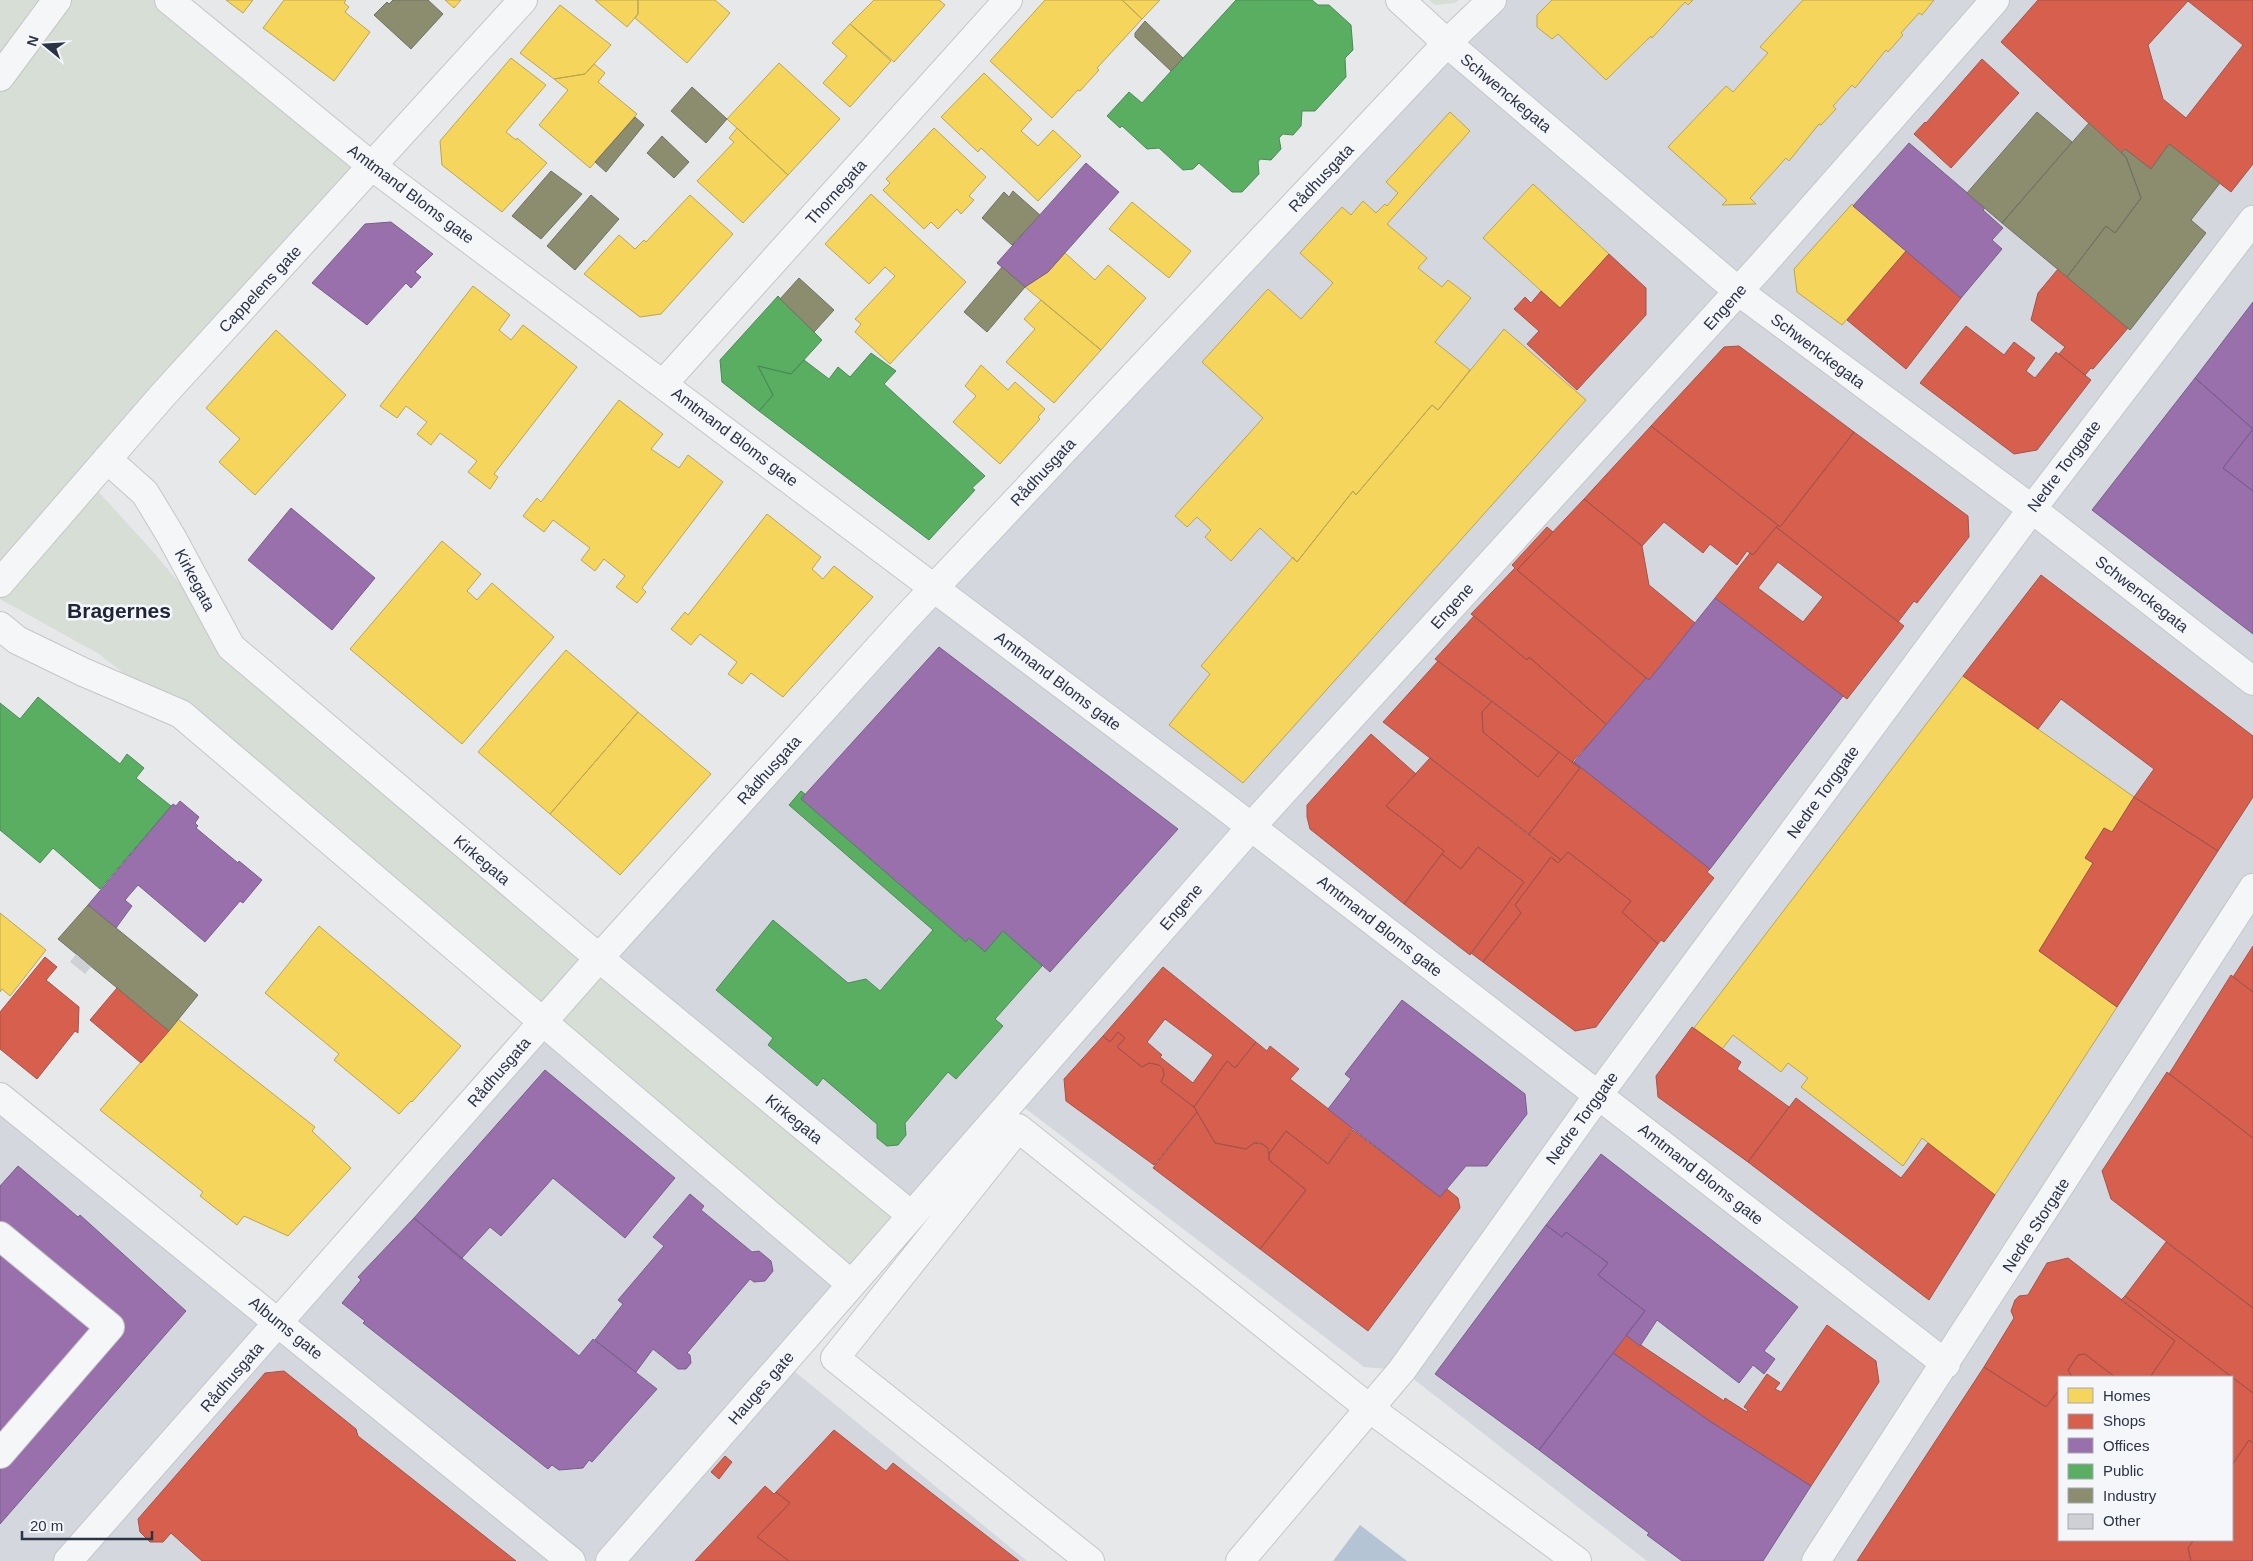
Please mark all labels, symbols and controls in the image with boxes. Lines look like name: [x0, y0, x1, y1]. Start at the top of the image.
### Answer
north arrow: [20, 20, 70, 70]
text: N: [23, 34, 42, 48]
street label: Schwenckegata: [1457, 50, 1555, 136]
street label: Amtmand Bloms gate: [345, 141, 477, 247]
street label: Rådhusgata: [1285, 141, 1357, 215]
street label: Thornegata: [802, 156, 870, 228]
street label: Cappelens gate: [216, 242, 305, 336]
street label: Engene: [1700, 281, 1750, 333]
street label: Schwenckegata: [1768, 310, 1868, 392]
street label: Amtmand Bloms gate: [669, 384, 801, 490]
street label: Nedre Torggate: [2024, 417, 2104, 515]
street label: Rådhusgata: [1007, 435, 1079, 509]
street label: Kirkegata: [172, 546, 218, 614]
street label: Schwenckegata: [2092, 553, 2192, 636]
street label: Engene: [1427, 580, 1477, 632]
district label: Bragernes: [67, 599, 171, 622]
street label: Amtmand Bloms gate: [992, 628, 1124, 734]
street label: Rådhusgata: [734, 732, 804, 808]
street label: Nedre Torggate: [1784, 742, 1862, 841]
street label: Kirkegata: [451, 832, 513, 888]
street label: Amtmand Bloms gate: [1315, 872, 1446, 980]
street label: Engene: [1156, 881, 1206, 933]
street label: Rådhusgata: [464, 1034, 534, 1110]
street label: Nedre Torggate: [1543, 1068, 1621, 1167]
street label: Kirkegata: [762, 1091, 826, 1147]
street label: Amtmand Bloms gate: [1636, 1120, 1767, 1228]
street label: Nedre Storgate: [1999, 1175, 2073, 1275]
street label: Albums gate: [246, 1293, 326, 1363]
street label: Rådhusgata: [197, 1339, 267, 1415]
street label: Hauges gate: [725, 1348, 797, 1428]
legend: [2058, 1376, 2233, 1541]
text: Homes: [2103, 1387, 2151, 1404]
text: Shops: [2103, 1412, 2146, 1429]
text: Offices: [2103, 1437, 2149, 1454]
text: Public: [2103, 1462, 2144, 1479]
text: Industry: [2103, 1487, 2157, 1504]
scale bar: [22, 1508, 152, 1540]
text: Other: [2103, 1512, 2141, 1529]
text: 20 m: [30, 1517, 63, 1534]

